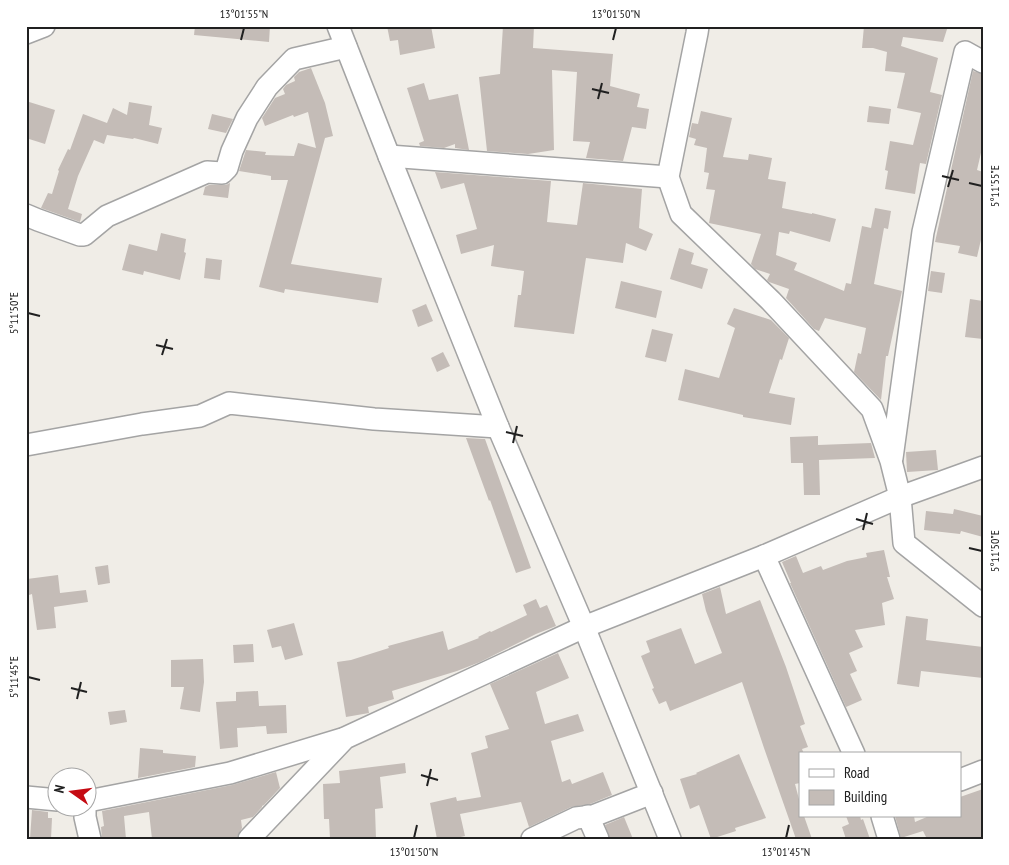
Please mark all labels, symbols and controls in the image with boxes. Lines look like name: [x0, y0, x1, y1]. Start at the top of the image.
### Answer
text: 13°01'55"N: [220, 6, 268, 21]
text: 13°01'50"N: [592, 6, 640, 21]
text: 5°11'55"E: [987, 165, 1002, 207]
text: 5°11'50"E: [6, 292, 21, 334]
text: 5°11'50"E: [987, 530, 1002, 572]
text: 5°11'45"E: [6, 656, 21, 698]
legend: [799, 752, 962, 818]
text: Road: [844, 763, 870, 782]
north arrow: [48, 768, 98, 818]
text: N: [50, 783, 69, 795]
text: Building: [844, 787, 887, 806]
text: 13°01'50"N: [390, 844, 438, 859]
text: 13°01'45"N: [762, 844, 810, 859]

